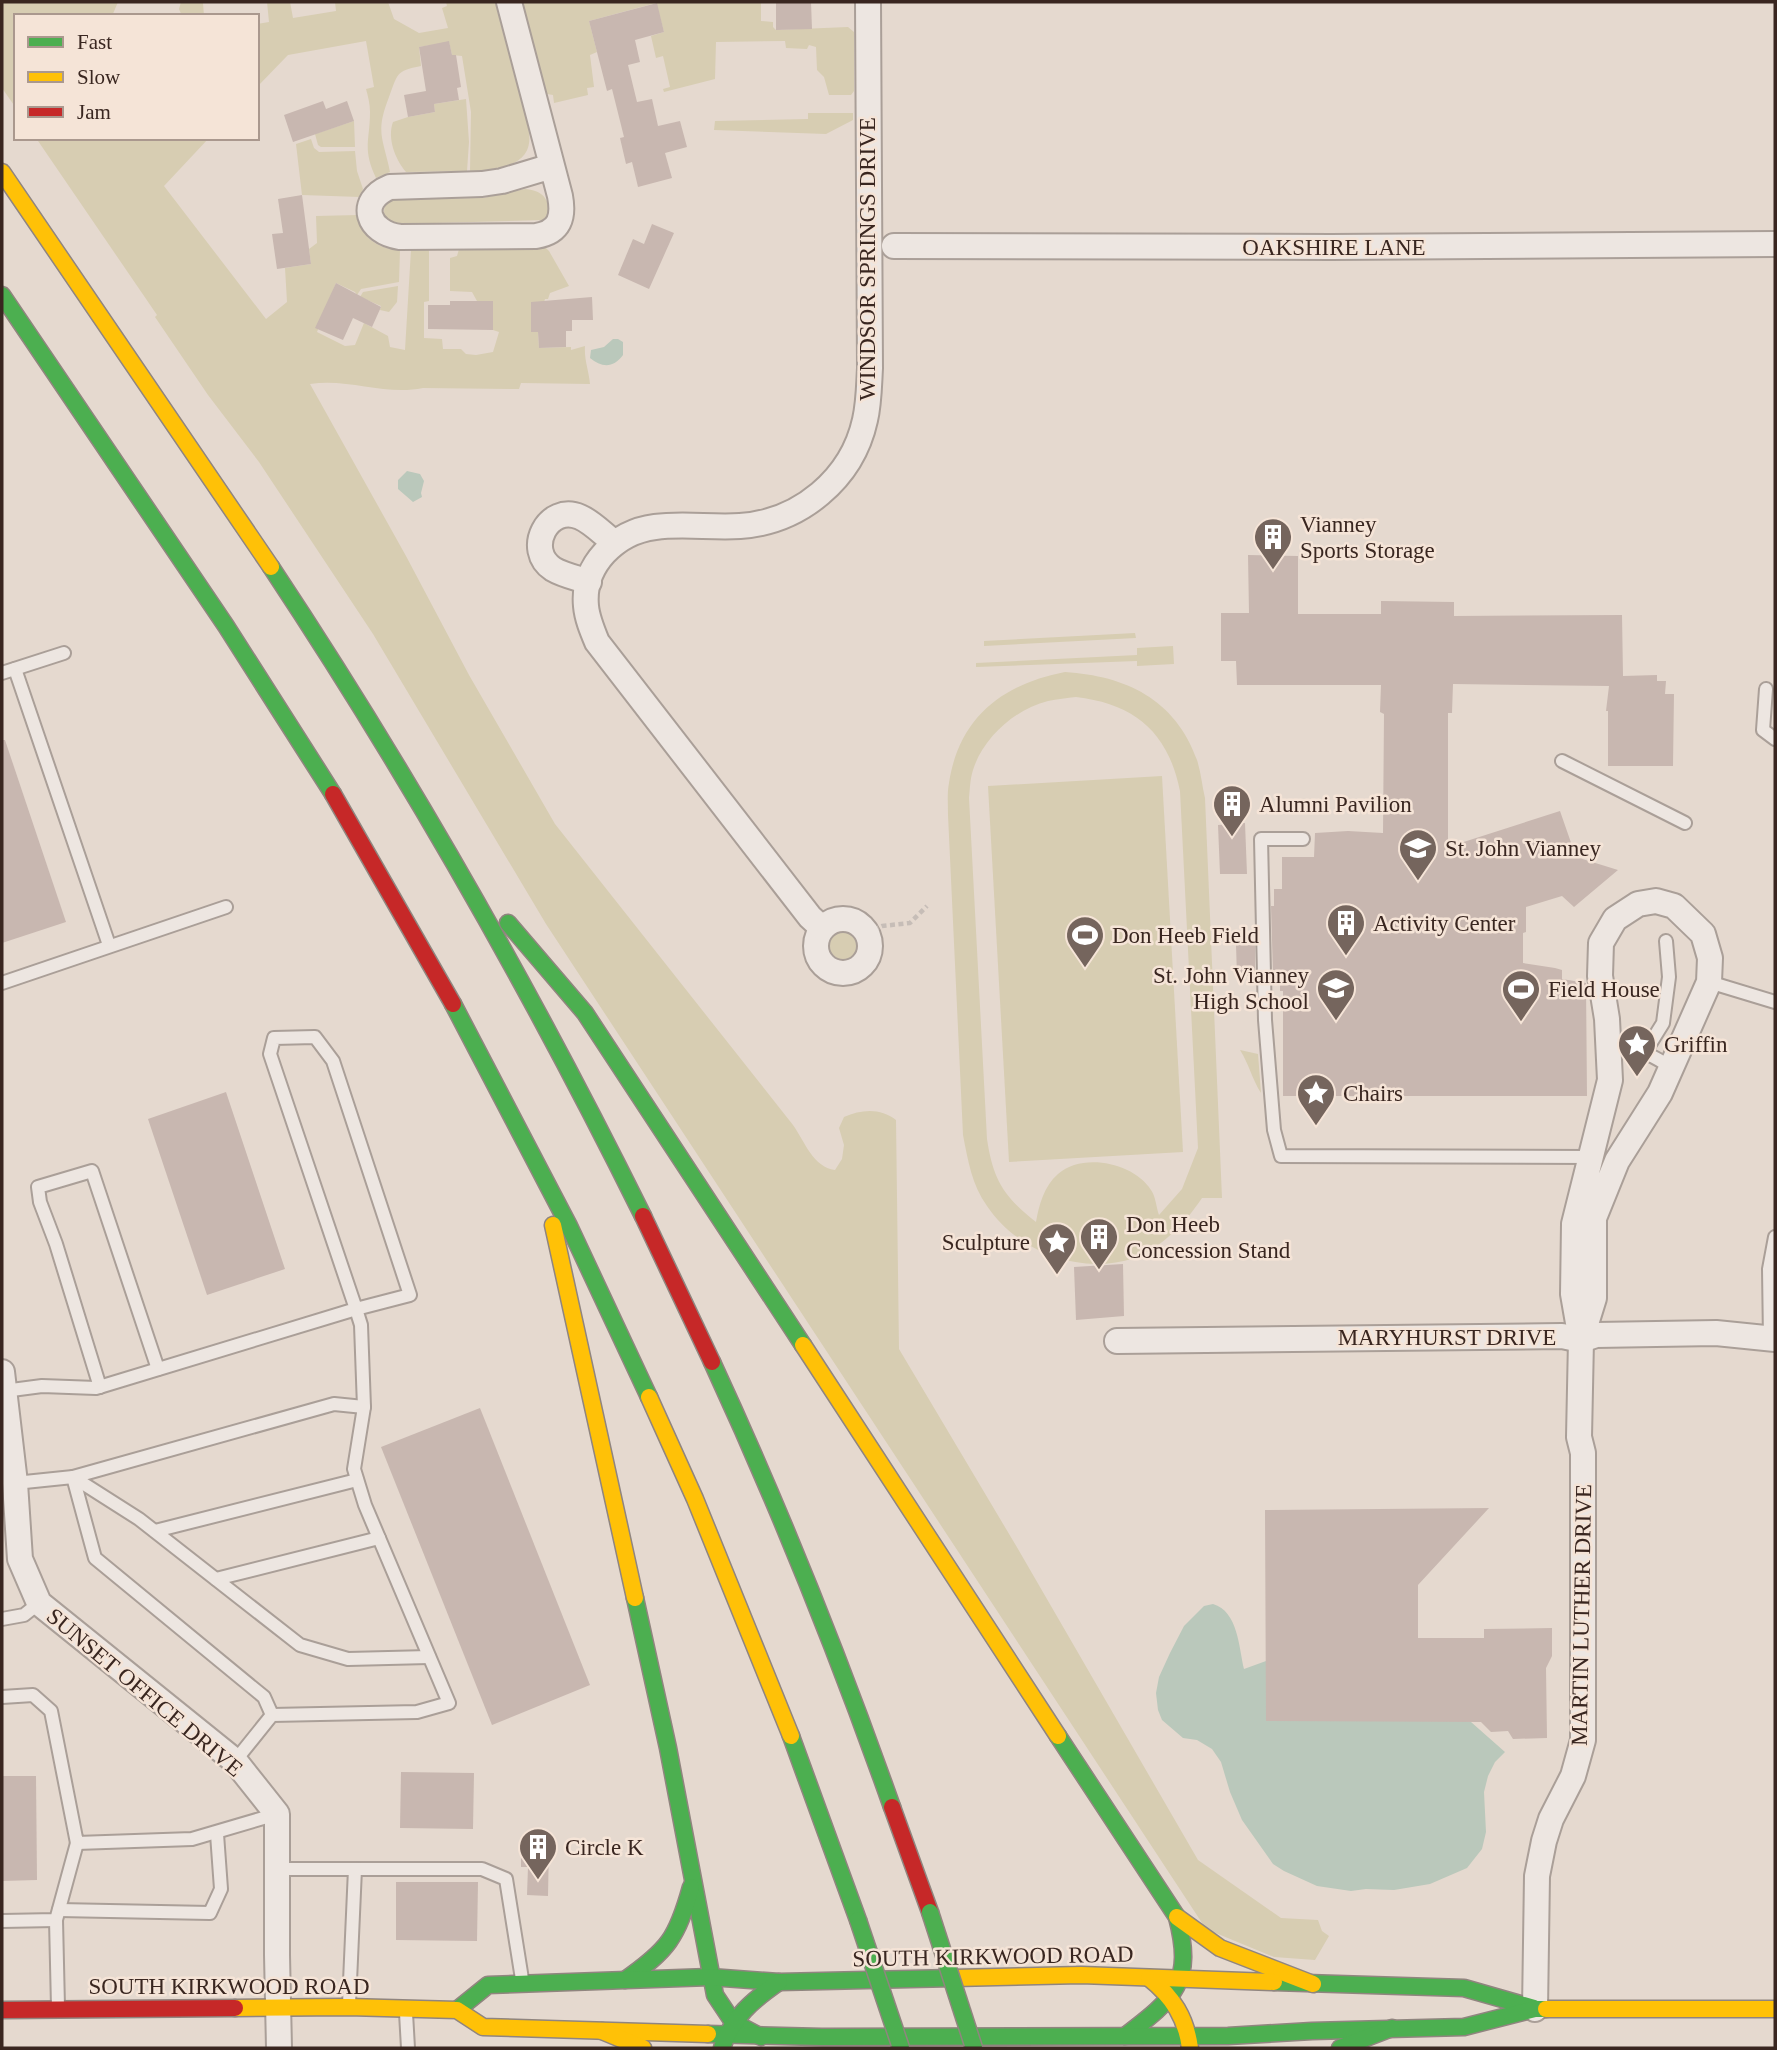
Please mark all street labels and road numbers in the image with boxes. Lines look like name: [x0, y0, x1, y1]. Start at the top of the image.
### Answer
street label: WINDSOR SPRINGS DRIVE: [855, 117, 880, 401]
street label: OAKSHIRE LANE: [1242, 235, 1426, 260]
street label: MARYHURST DRIVE: [1338, 1325, 1556, 1350]
street label: MARTIN LUTHER DRIVE: [1567, 1484, 1596, 1746]
street label: SUNSET OFFICE DRIVE: [42, 1603, 248, 1782]
street label: SOUTH KIRKWOOD ROAD: [852, 1942, 1134, 1971]
street label: SOUTH KIRKWOOD ROAD: [88, 1974, 370, 1999]

